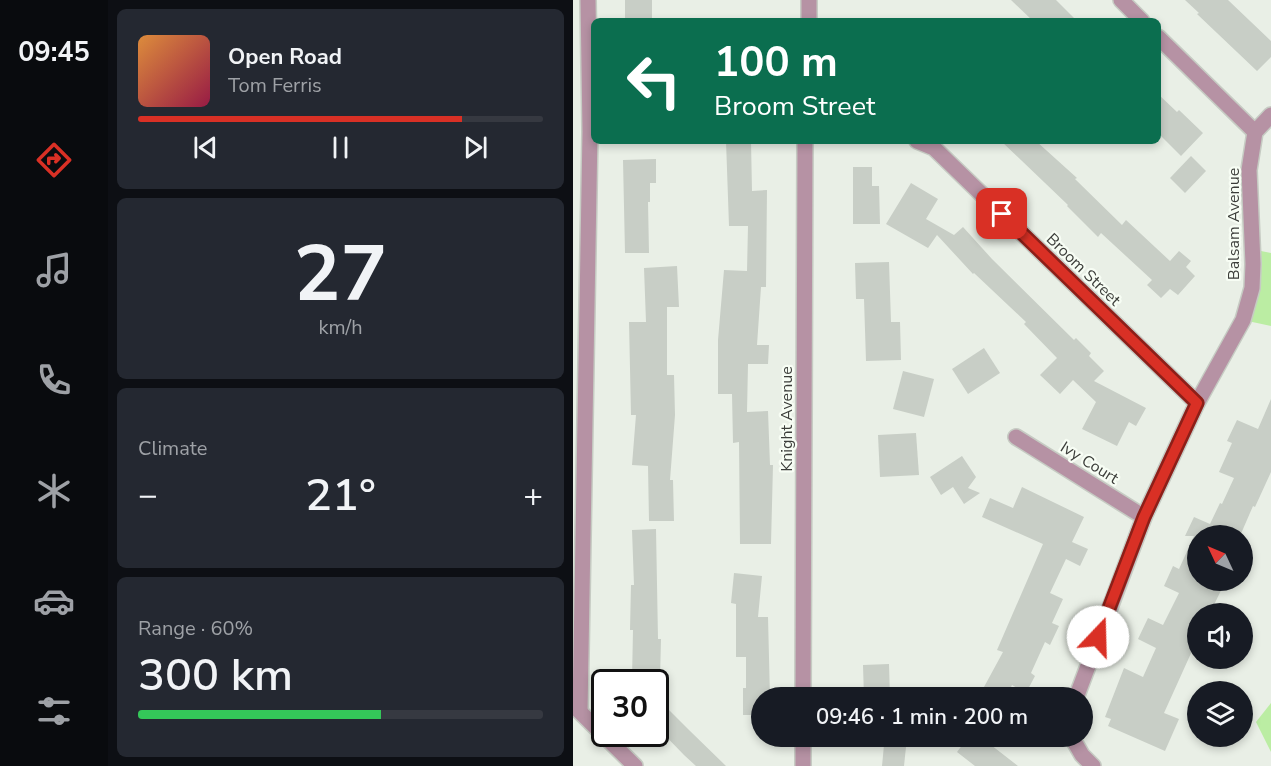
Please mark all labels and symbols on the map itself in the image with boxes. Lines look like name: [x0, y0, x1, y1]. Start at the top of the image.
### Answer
street label: Balsam Avenue: [1223, 168, 1245, 280]
pin: [976, 188, 1027, 239]
street label: Broom Street: [1041, 229, 1126, 311]
street label: Knight Avenue: [776, 366, 798, 472]
street label: Ivy Court: [1056, 436, 1123, 490]
north arrow: [1187, 525, 1253, 591]
position arrow: [1066, 605, 1130, 669]
speed limit sign: 30: [591, 669, 669, 747]

